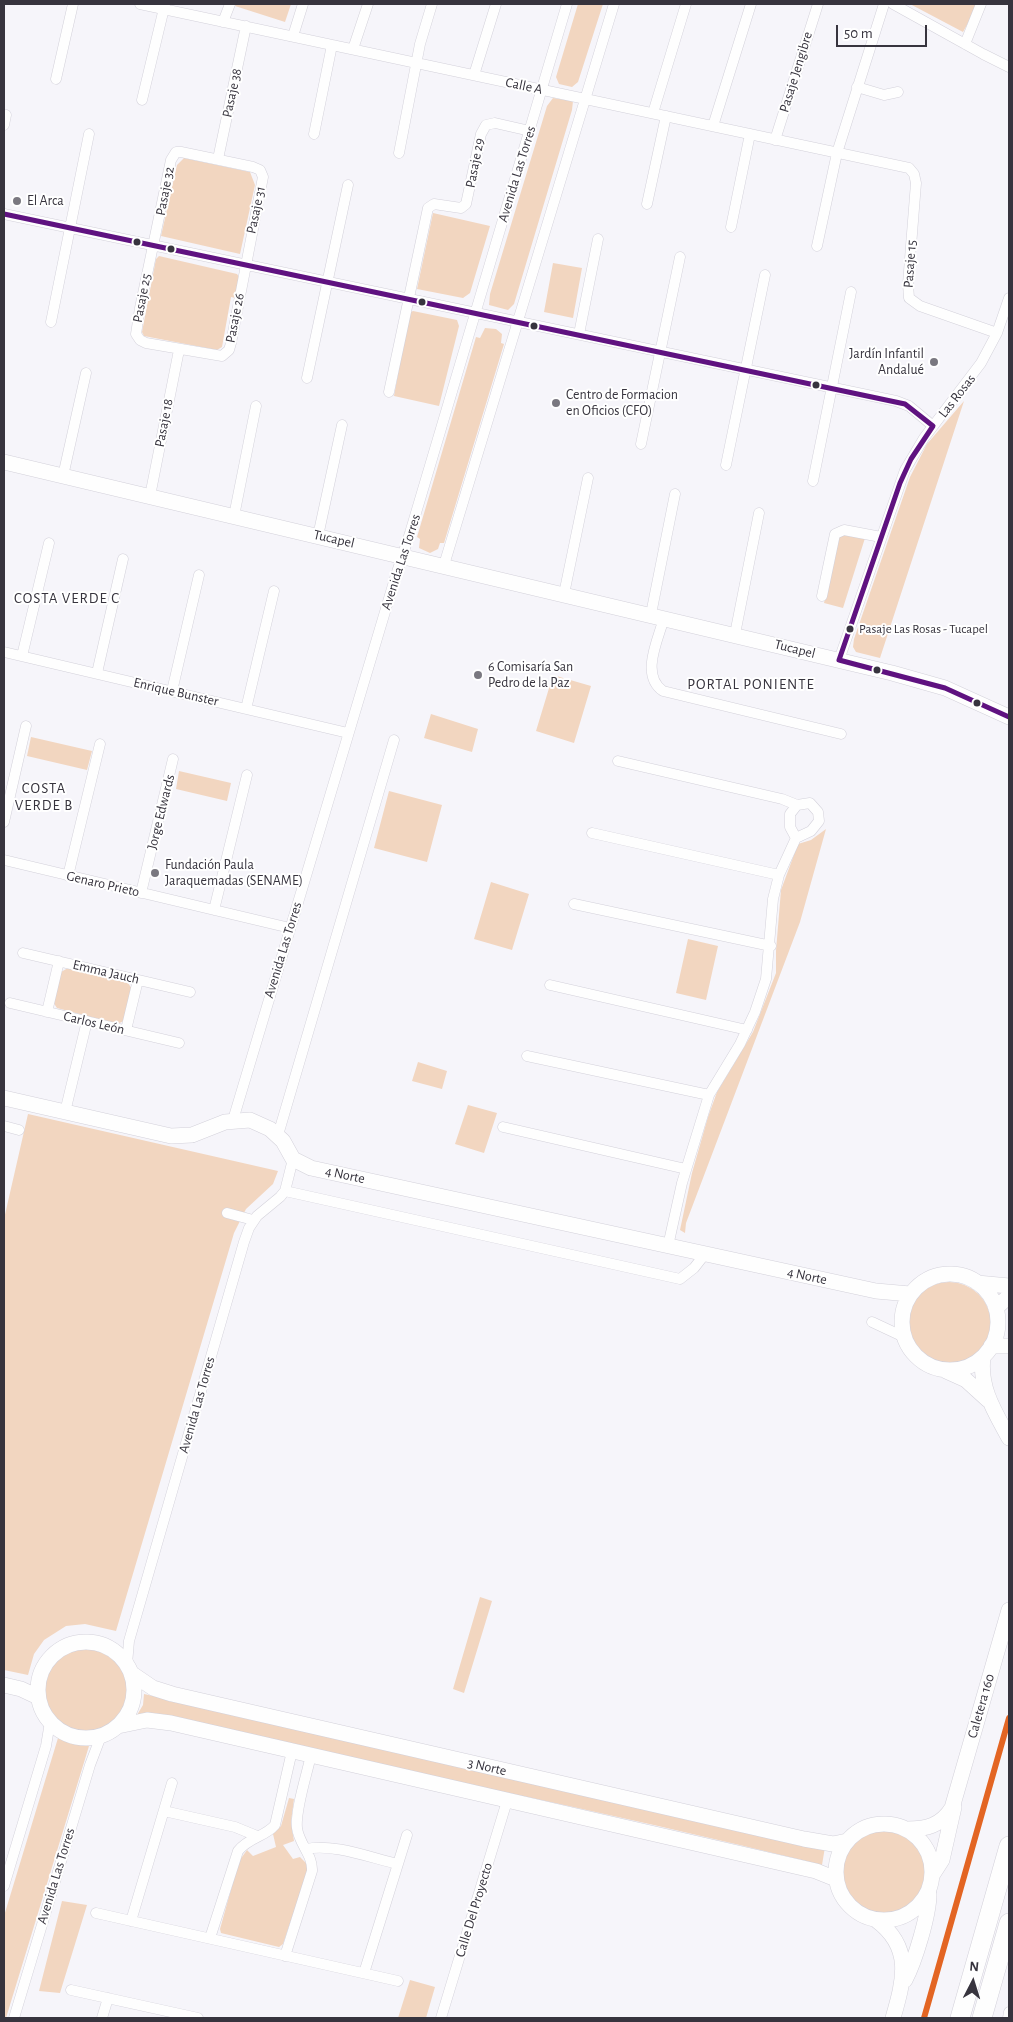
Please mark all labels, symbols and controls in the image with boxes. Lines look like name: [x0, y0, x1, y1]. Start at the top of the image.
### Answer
scale bar: [838, 15, 929, 47]
text: 50 m: [844, 26, 873, 41]
street label: Pasaje Jengibre: [776, 30, 816, 114]
street label: Pasaje 38: [219, 67, 245, 119]
street label: Calle A: [504, 74, 544, 98]
street label: Avenida Las Torres: [494, 124, 540, 224]
street label: Pasaje 29: [462, 137, 488, 189]
street label: Pasaje 32: [152, 165, 178, 217]
street label: Pasaje 31: [243, 185, 269, 235]
place label: El Arca: [27, 193, 64, 209]
marker: El Arca: [11, 195, 23, 207]
unlabelled marker: [132, 237, 142, 247]
street label: Pasaje 15: [900, 239, 920, 289]
unlabelled marker: [166, 244, 176, 254]
street label: Pasaje 25: [129, 272, 155, 324]
street label: Pasaje 26: [222, 292, 248, 344]
unlabelled marker: [417, 297, 427, 307]
unlabelled marker: [529, 321, 539, 331]
place label: Jardín Infantil Andalué: [849, 346, 924, 378]
marker: Jardín Infantil Andalué: [928, 356, 940, 368]
street label: Las Rosas: [935, 371, 979, 421]
unlabelled marker: [811, 380, 821, 390]
place label: Centro de Formacion en Oficios (CFO): [566, 387, 678, 420]
street label: Pasaje 18: [151, 397, 177, 449]
marker: Centro de Formacion en Oficios (CFO): [550, 397, 562, 409]
street label: Avenida Las Torres: [378, 512, 424, 612]
street label: Tucapel: [312, 526, 356, 552]
district label: COSTA VERDE C: [12, 589, 122, 607]
place label: Pasaje Las Rosas - Tucapel: [859, 621, 988, 637]
marker: Pasaje Las Rosas - Tucapel: [845, 624, 855, 634]
street label: Tucapel: [773, 636, 817, 662]
place label: 6 Comisaría San Pedro de la Paz: [488, 659, 573, 692]
unlabelled marker: [872, 665, 882, 675]
marker: 6 Comisaría San Pedro de la Paz: [472, 669, 484, 681]
street label: Enrique Bunster: [132, 674, 220, 710]
district label: PORTAL PONIENTE: [685, 675, 817, 693]
unlabelled marker: [972, 698, 982, 708]
street label: Jorge Edwards: [144, 773, 178, 851]
district label: COSTA VERDE B: [14, 779, 74, 814]
place label: Fundación Paula Jaraquemadas (SENAME): [165, 857, 303, 890]
street label: Genaro Prieto: [65, 867, 141, 901]
marker: Fundación Paula Jaraquemadas (SENAME): [149, 867, 161, 879]
street label: Avenida Las Torres: [260, 900, 306, 1000]
street label: Emma Jauch: [71, 956, 141, 988]
street label: Carlos León: [62, 1008, 126, 1038]
street label: 4 Norte: [324, 1163, 366, 1187]
street label: 4 Norte: [786, 1264, 828, 1288]
street label: Avenida Las Torres: [175, 1355, 219, 1455]
street label: Caletera 160: [964, 1672, 998, 1740]
street label: 3 Norte: [466, 1754, 508, 1780]
street label: Avenida Las Torres: [33, 1826, 79, 1926]
street label: Calle Del Proyecto: [452, 1861, 496, 1959]
north arrow: [948, 1957, 998, 2007]
text: N: [969, 1960, 980, 1974]

